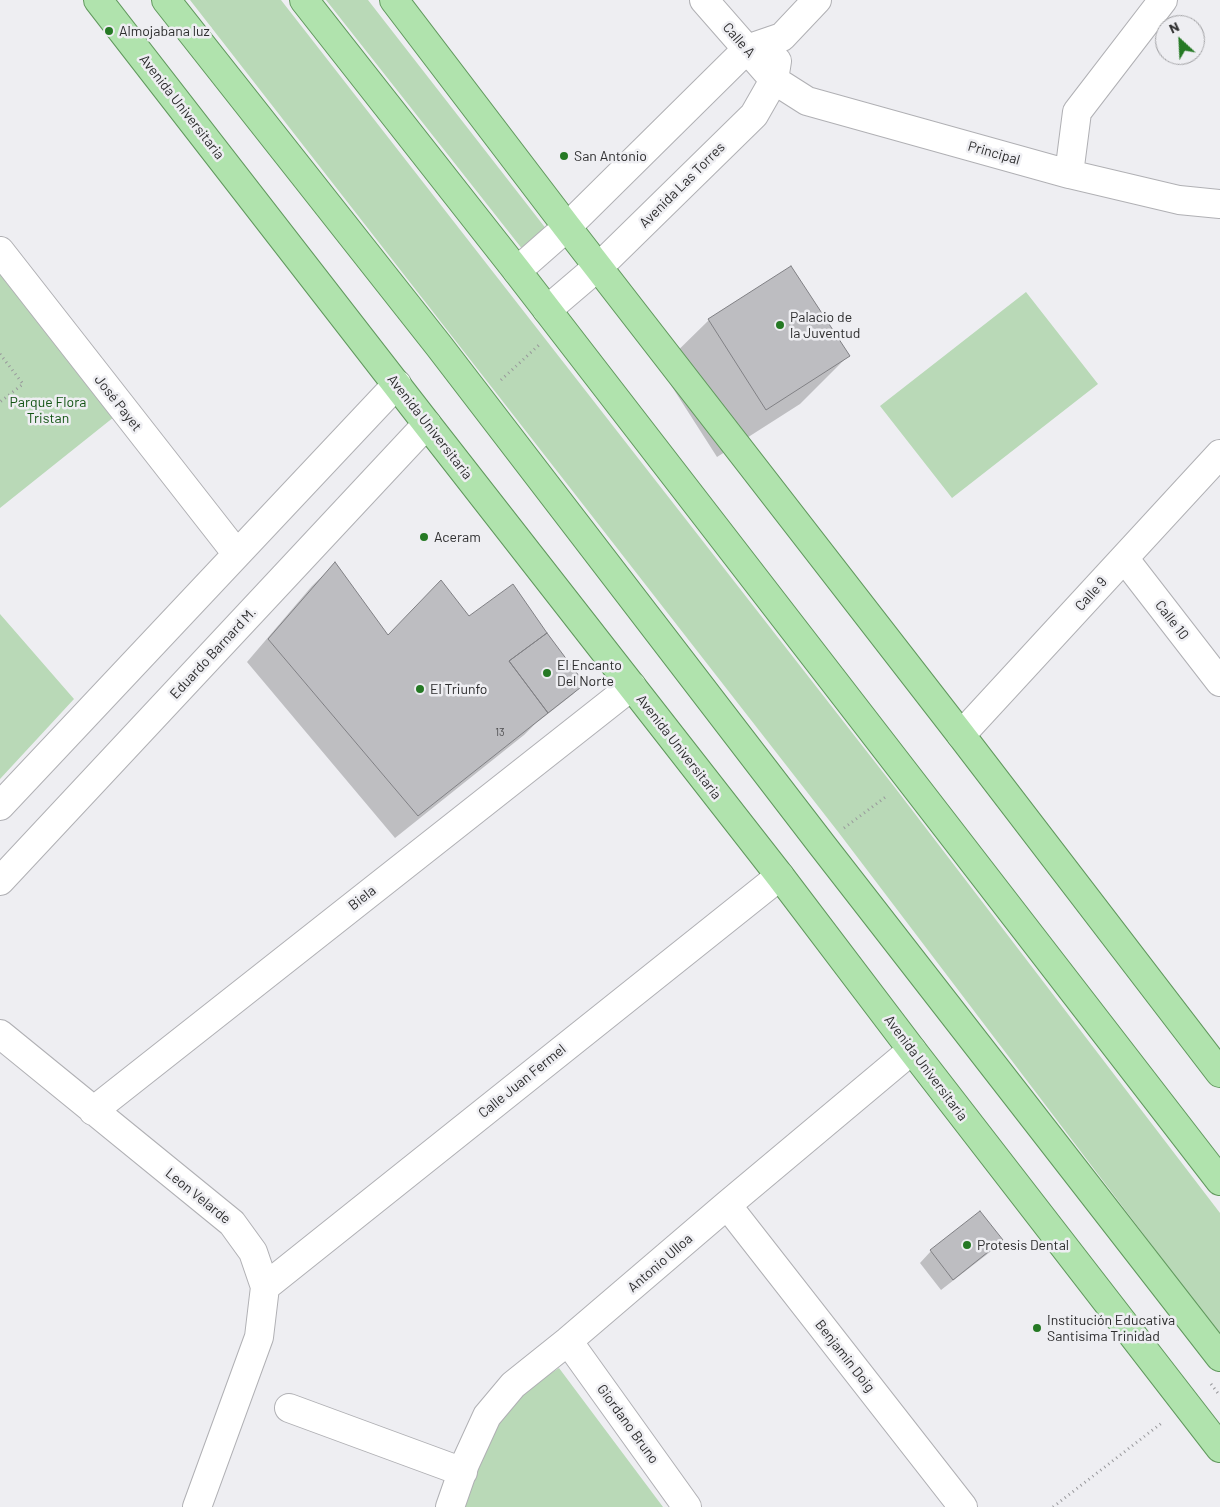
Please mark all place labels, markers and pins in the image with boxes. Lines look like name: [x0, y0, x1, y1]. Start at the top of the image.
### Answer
place label: Almojabana luz: [119, 23, 210, 39]
marker: Almojabana luz: [103, 25, 115, 37]
place label: San Antonio: [574, 148, 647, 164]
marker: San Antonio: [558, 150, 570, 162]
place label: Palacio de la Juventud: [790, 309, 860, 342]
marker: Palacio de la Juventud: [774, 319, 786, 331]
place label: Aceram: [434, 529, 481, 545]
marker: Aceram: [418, 531, 430, 543]
place label: El Encanto Del Norte: [557, 657, 622, 690]
marker: El Encanto Del Norte: [541, 667, 553, 679]
place label: El Triunfo: [430, 681, 487, 697]
marker: El Triunfo: [414, 683, 426, 695]
place label: Protesis Dental: [977, 1237, 1069, 1253]
marker: Protesis Dental: [961, 1239, 973, 1251]
place label: Institución Educativa Santisima Trinidad: [1047, 1312, 1175, 1344]
marker: Institución Educativa Santisima Trinidad: [1031, 1322, 1043, 1334]

